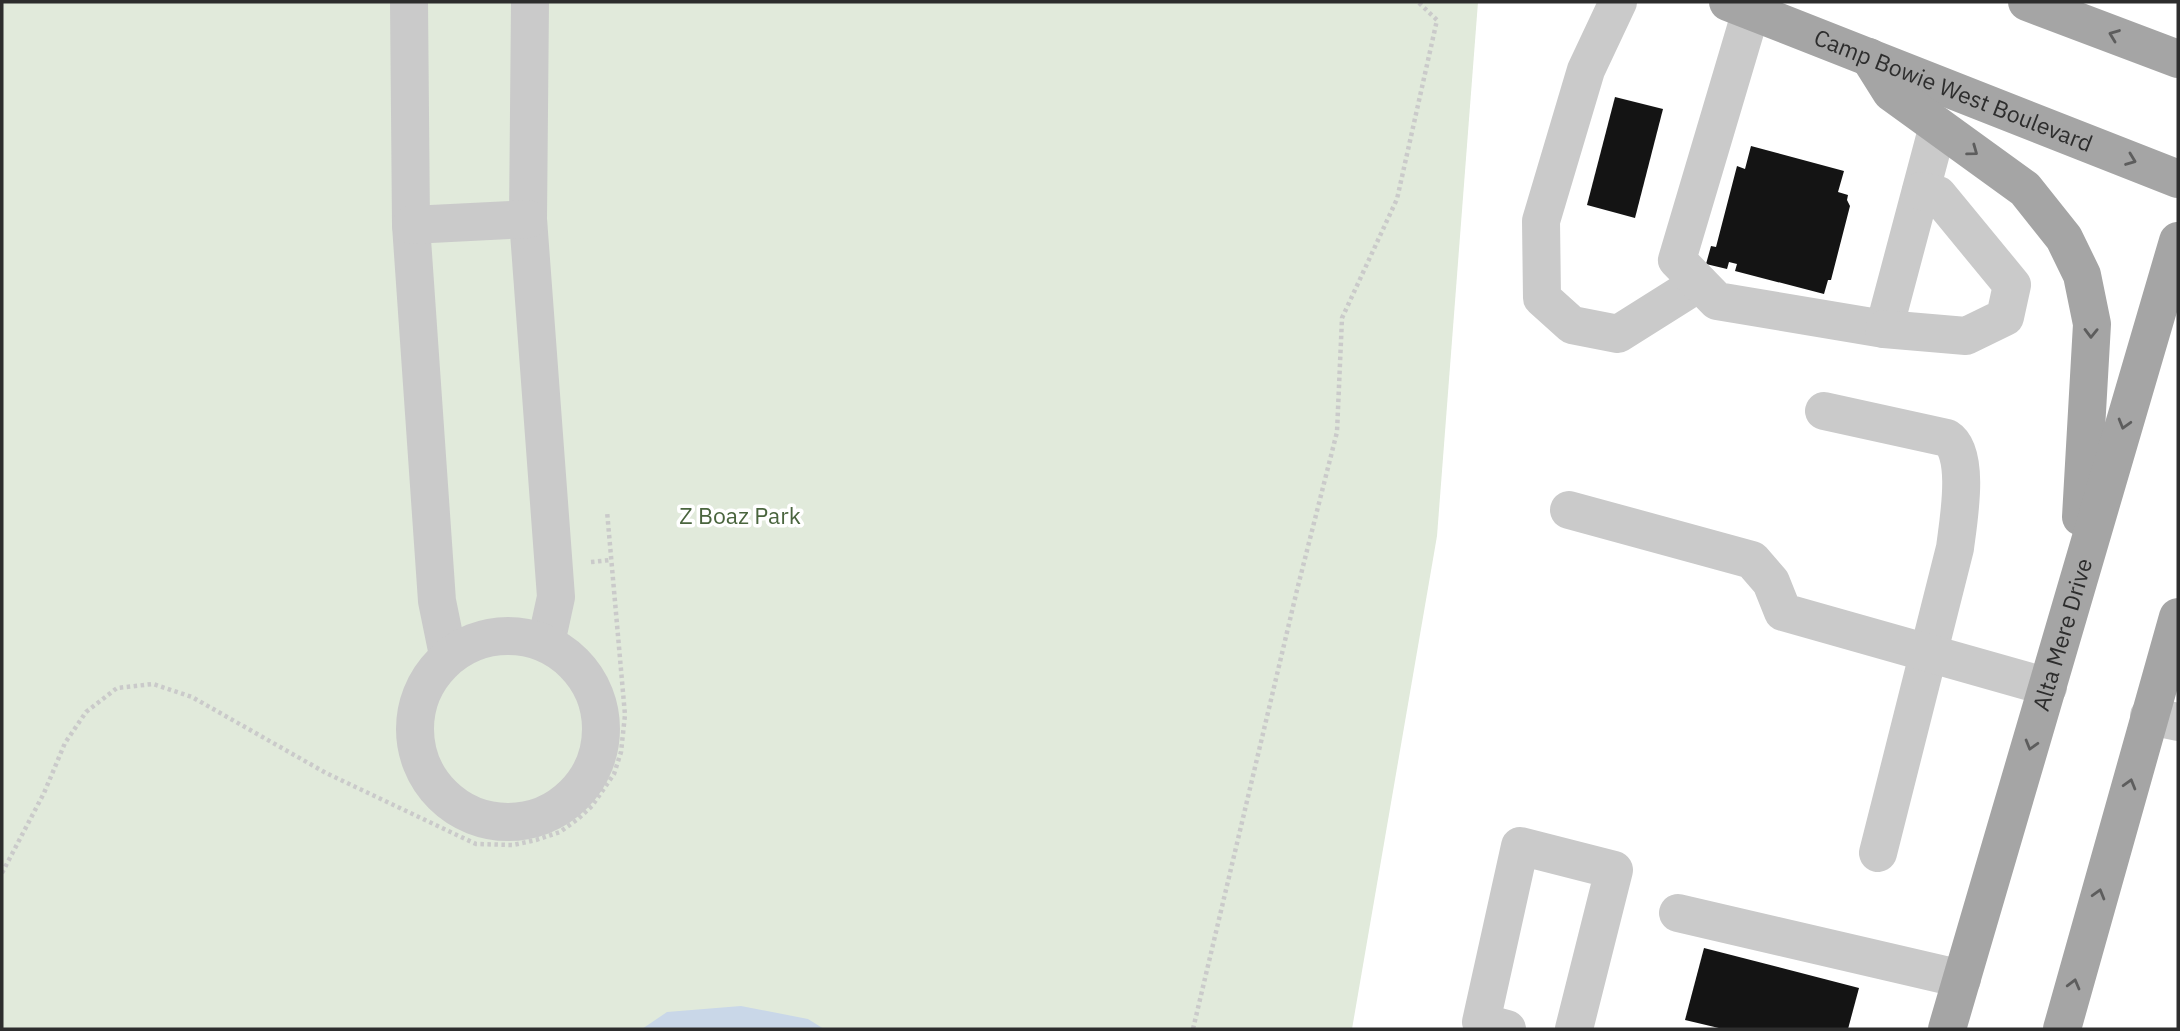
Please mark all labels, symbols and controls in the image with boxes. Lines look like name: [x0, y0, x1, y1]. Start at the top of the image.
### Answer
street label: Camp Bowie West Boulevard: [1810, 21, 2097, 158]
one-way arrow: [2109, 29, 2121, 43]
one-way arrow: [1965, 143, 1978, 155]
one-way arrow: [2124, 152, 2136, 166]
one-way arrow: [2083, 329, 2099, 339]
one-way arrow: [2118, 418, 2132, 430]
park label: Z Boaz Park: [679, 500, 801, 530]
street label: Alta Mere Drive: [2025, 554, 2098, 714]
one-way arrow: [2024, 739, 2039, 751]
one-way arrow: [2121, 778, 2136, 790]
one-way arrow: [2090, 889, 2105, 901]
one-way arrow: [2066, 978, 2080, 990]

